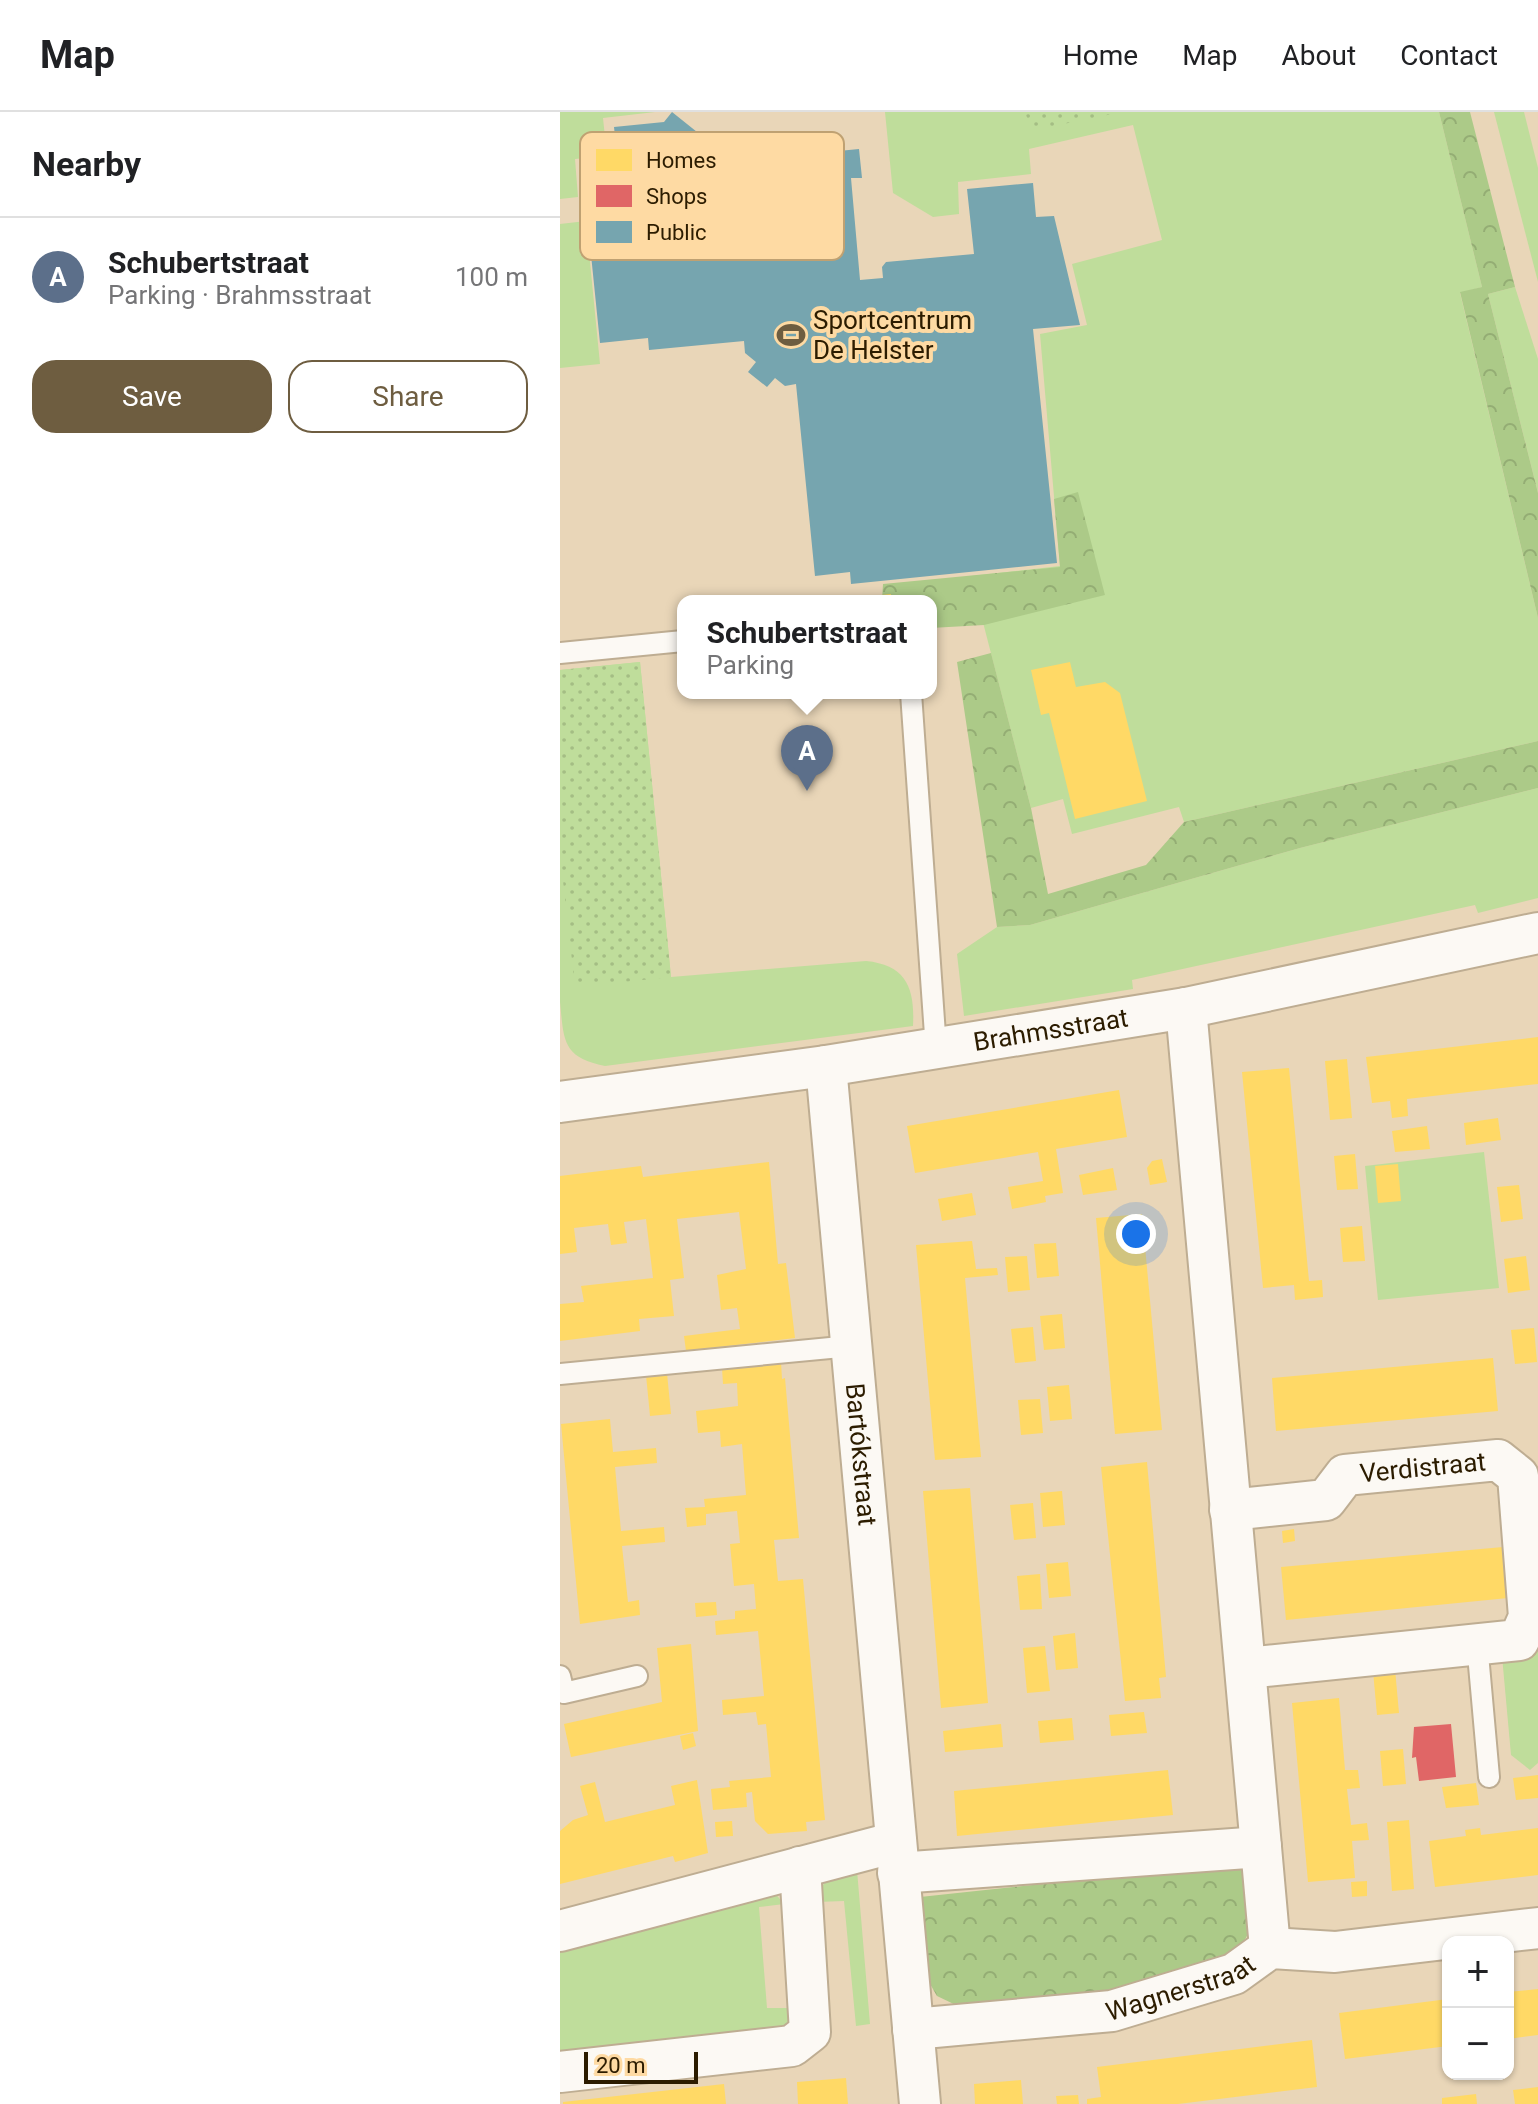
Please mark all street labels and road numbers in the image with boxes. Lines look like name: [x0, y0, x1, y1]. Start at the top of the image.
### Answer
street label: Brahmsstraat: [971, 1003, 1130, 1057]
street label: Bartókstraat: [840, 1382, 883, 1527]
street label: Verdistraat: [1358, 1446, 1487, 1488]
street label: Wagnerstraat: [1102, 1949, 1261, 2027]

